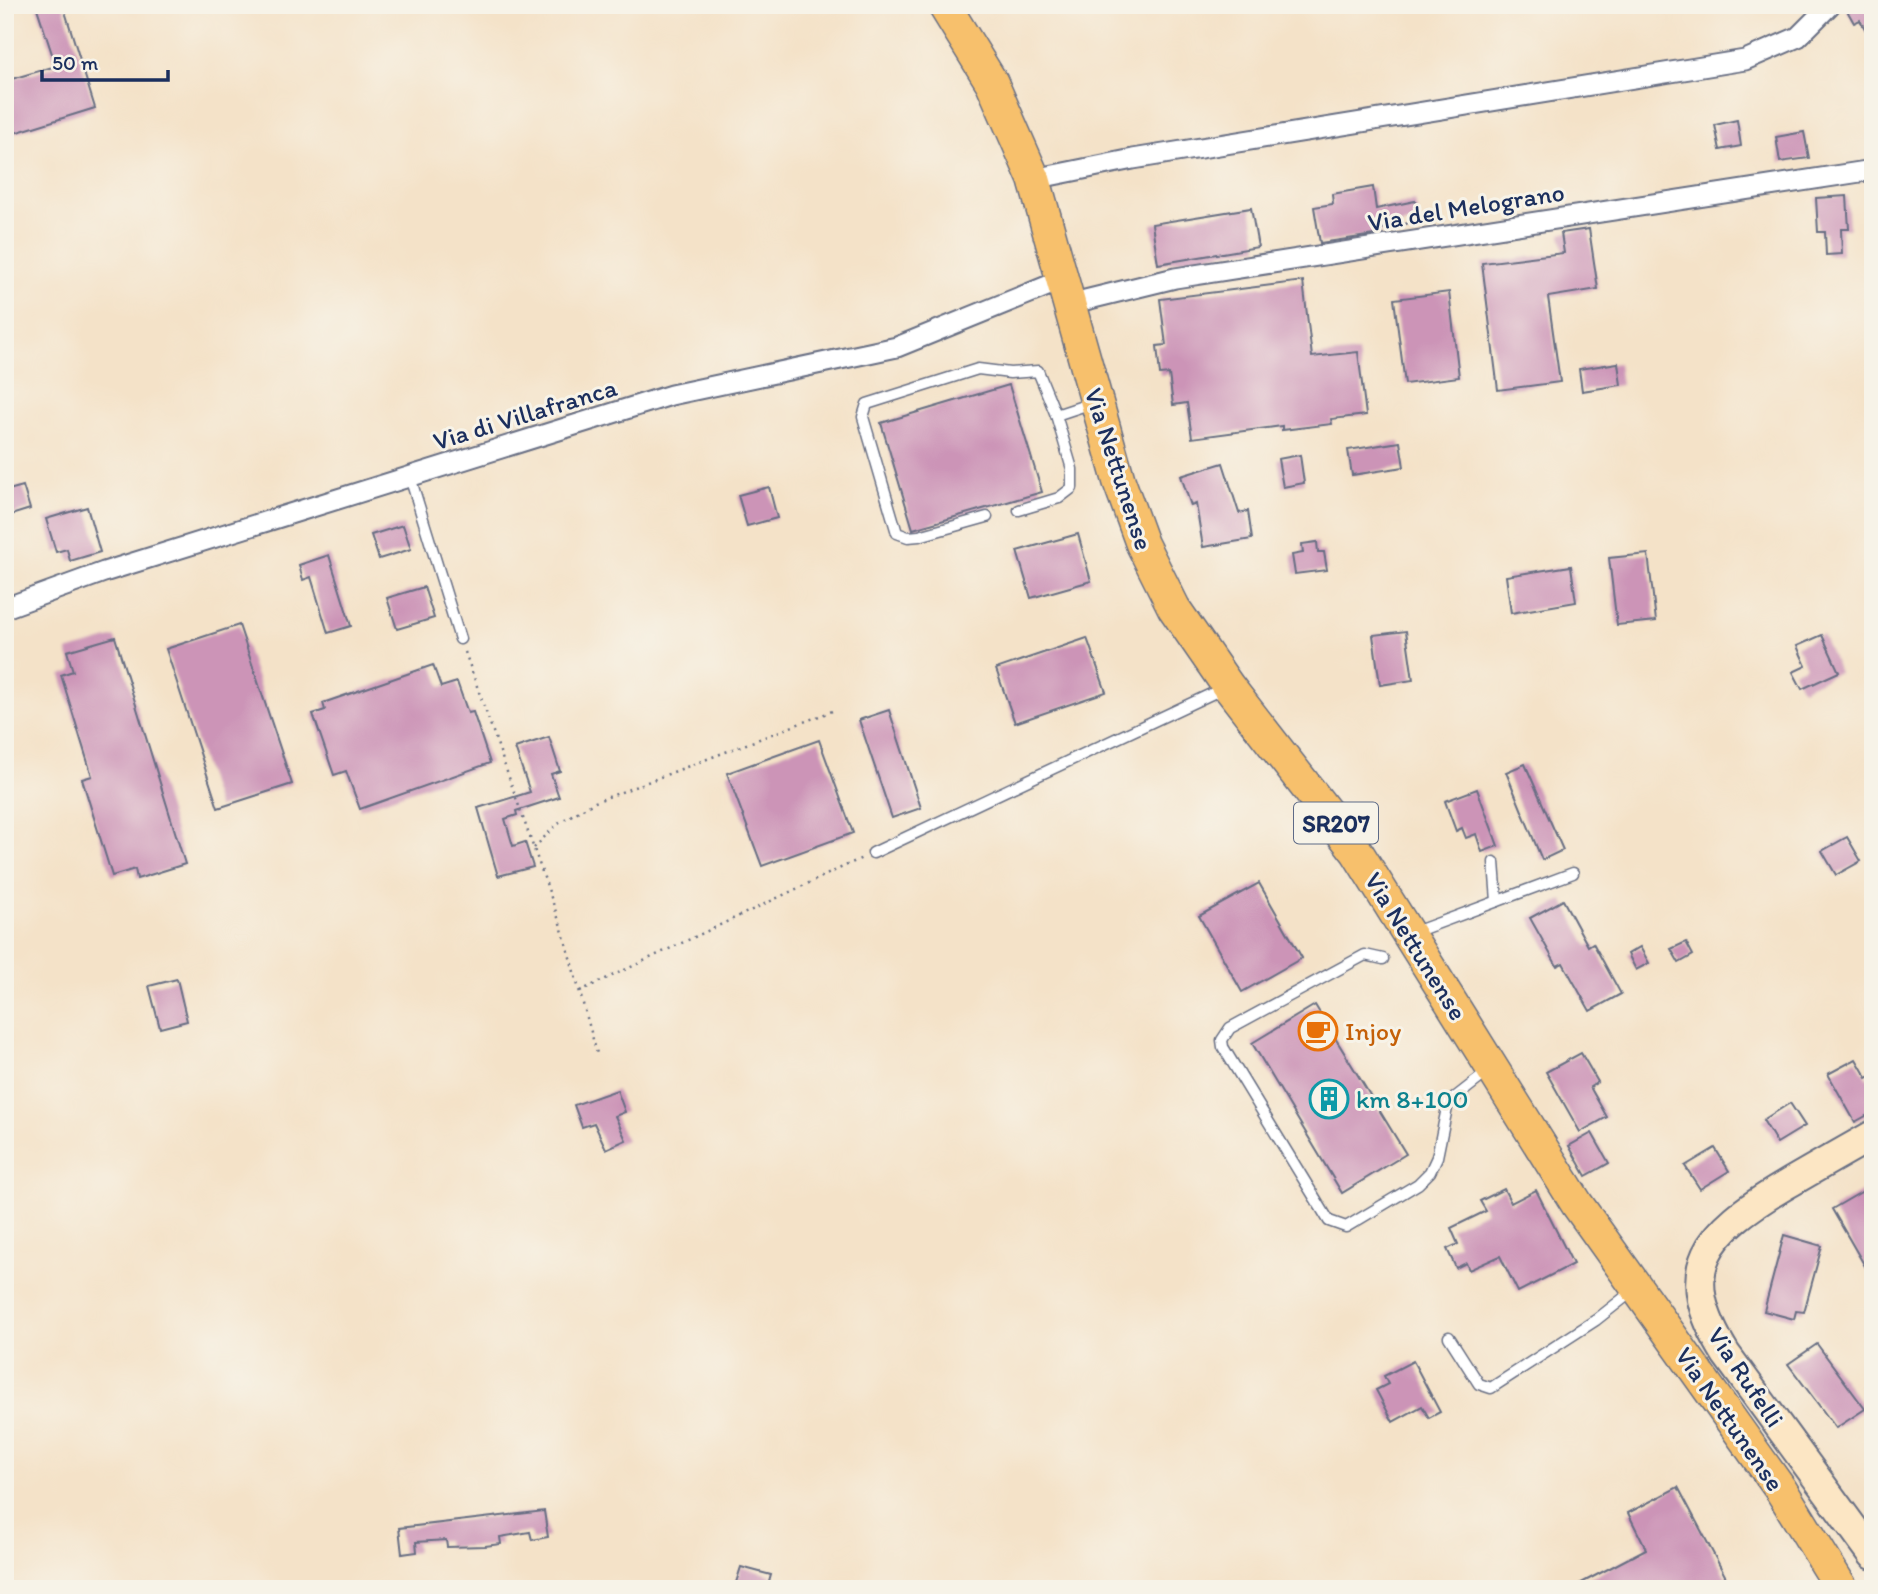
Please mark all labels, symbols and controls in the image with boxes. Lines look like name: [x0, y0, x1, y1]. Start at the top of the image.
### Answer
scale bar: [42, 38, 168, 82]
text: 50 m: [52, 50, 99, 75]
street label: Via del Melograno: [1365, 176, 1567, 238]
street label: Via di Villafranca: [429, 371, 621, 457]
street label: Via Nettunense: [1078, 384, 1160, 554]
road number: SR207: [1294, 802, 1378, 844]
street label: Via Nettunense: [1358, 866, 1474, 1026]
cafe icon: Injoy: [1297, 1010, 1339, 1052]
place label: Injoy: [1345, 1015, 1401, 1047]
building icon: km 8+100: [1308, 1078, 1350, 1120]
place label: km 8+100: [1356, 1083, 1469, 1115]
street label: Via Rufelli: [1701, 1321, 1791, 1433]
street label: Via Nettunense: [1669, 1341, 1791, 1497]

